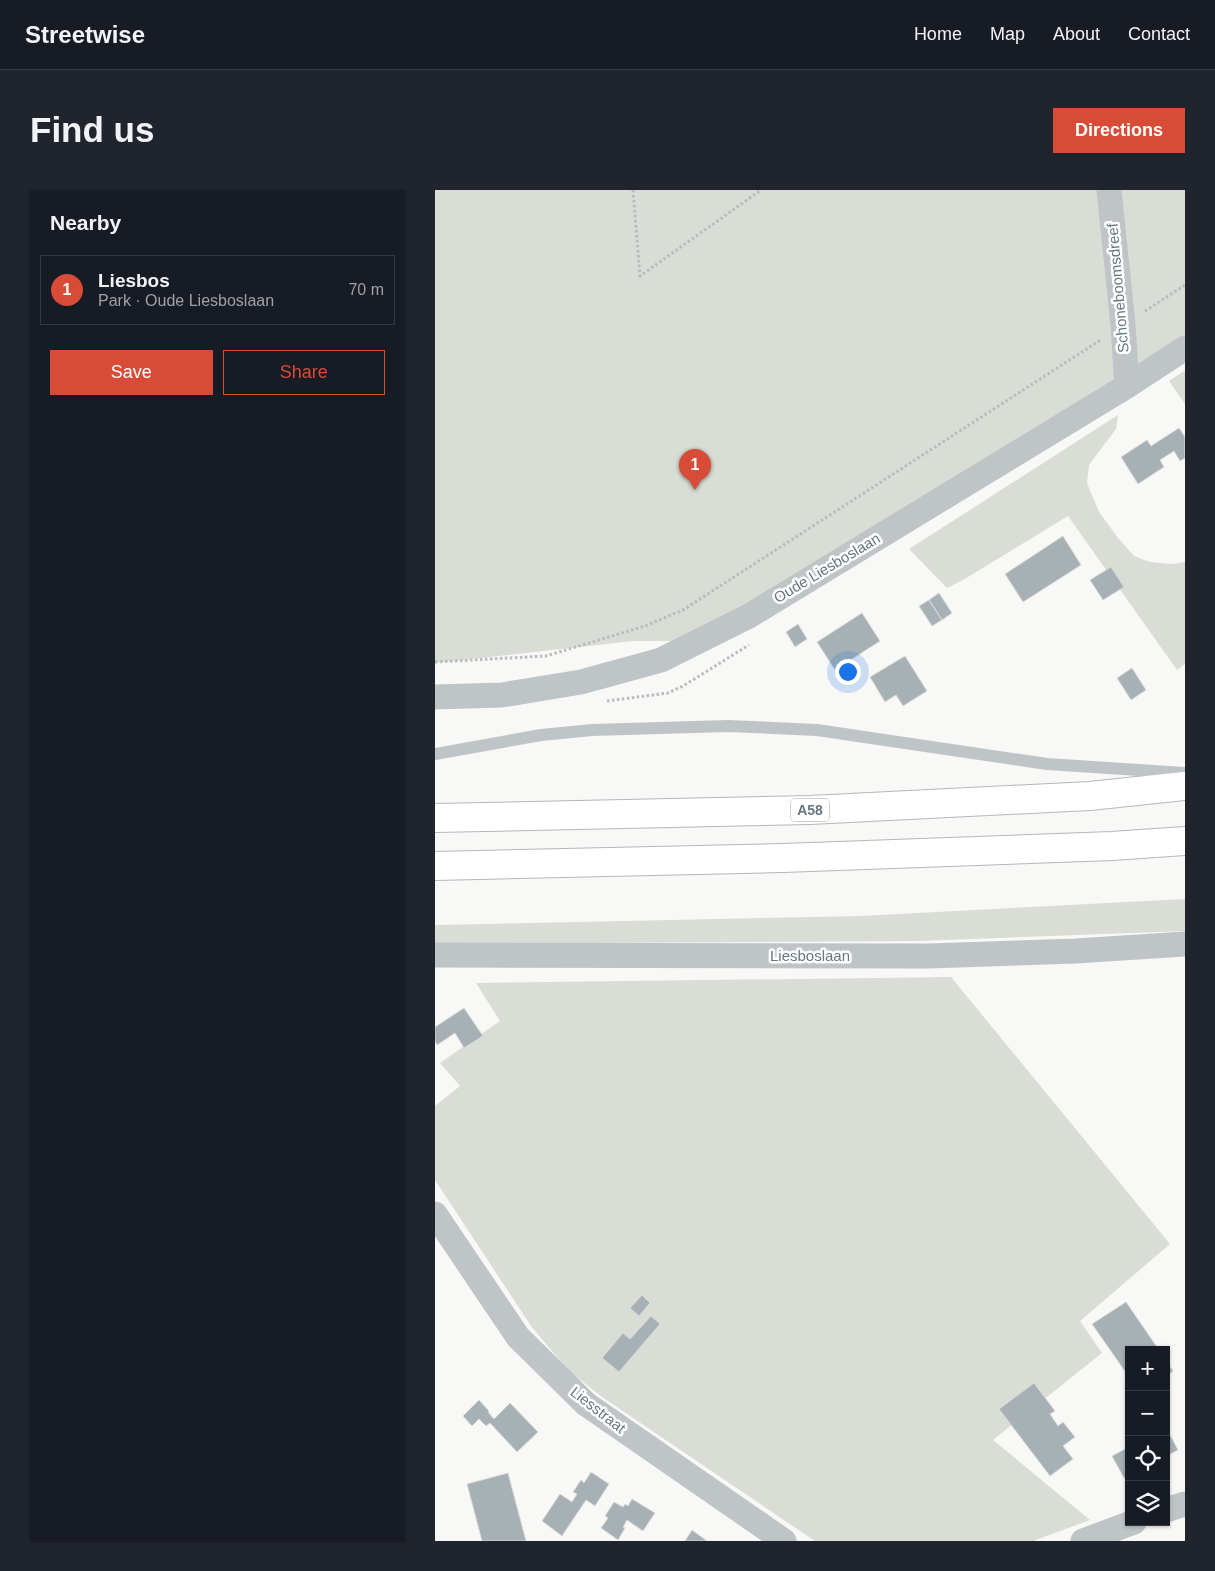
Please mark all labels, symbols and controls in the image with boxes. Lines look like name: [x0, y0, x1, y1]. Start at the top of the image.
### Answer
text: Streetwise: [25, 21, 145, 48]
text: Home: [914, 24, 962, 44]
text: Map: [990, 24, 1025, 44]
text: About: [1053, 24, 1100, 44]
text: Contact: [1128, 24, 1190, 44]
button: Directions: [1053, 108, 1185, 153]
text: Find us: [30, 110, 154, 149]
text: Nearby: [50, 211, 121, 234]
street label: Schoneboomsdreef: [1103, 222, 1132, 354]
text: Liesbos: [98, 270, 170, 291]
text: 1: [63, 281, 71, 298]
text: 70 m: [348, 281, 384, 298]
text: Park · Oude Liesboslaan: [98, 292, 274, 309]
button: Save: [50, 350, 213, 395]
button: Share: [223, 350, 385, 395]
pin: 1: [679, 449, 711, 490]
street label: Oude Liesboslaan: [771, 529, 883, 606]
your location: [835, 659, 861, 685]
road number: A58: [791, 798, 829, 822]
street label: Liesboslaan: [770, 947, 850, 964]
map controls: [1125, 1346, 1170, 1526]
button: +: [1125, 1346, 1170, 1391]
street label: Liesstraat: [567, 1383, 630, 1437]
button: −: [1125, 1391, 1170, 1436]
button: locate: [1125, 1436, 1170, 1481]
button: layers: [1125, 1481, 1170, 1526]

